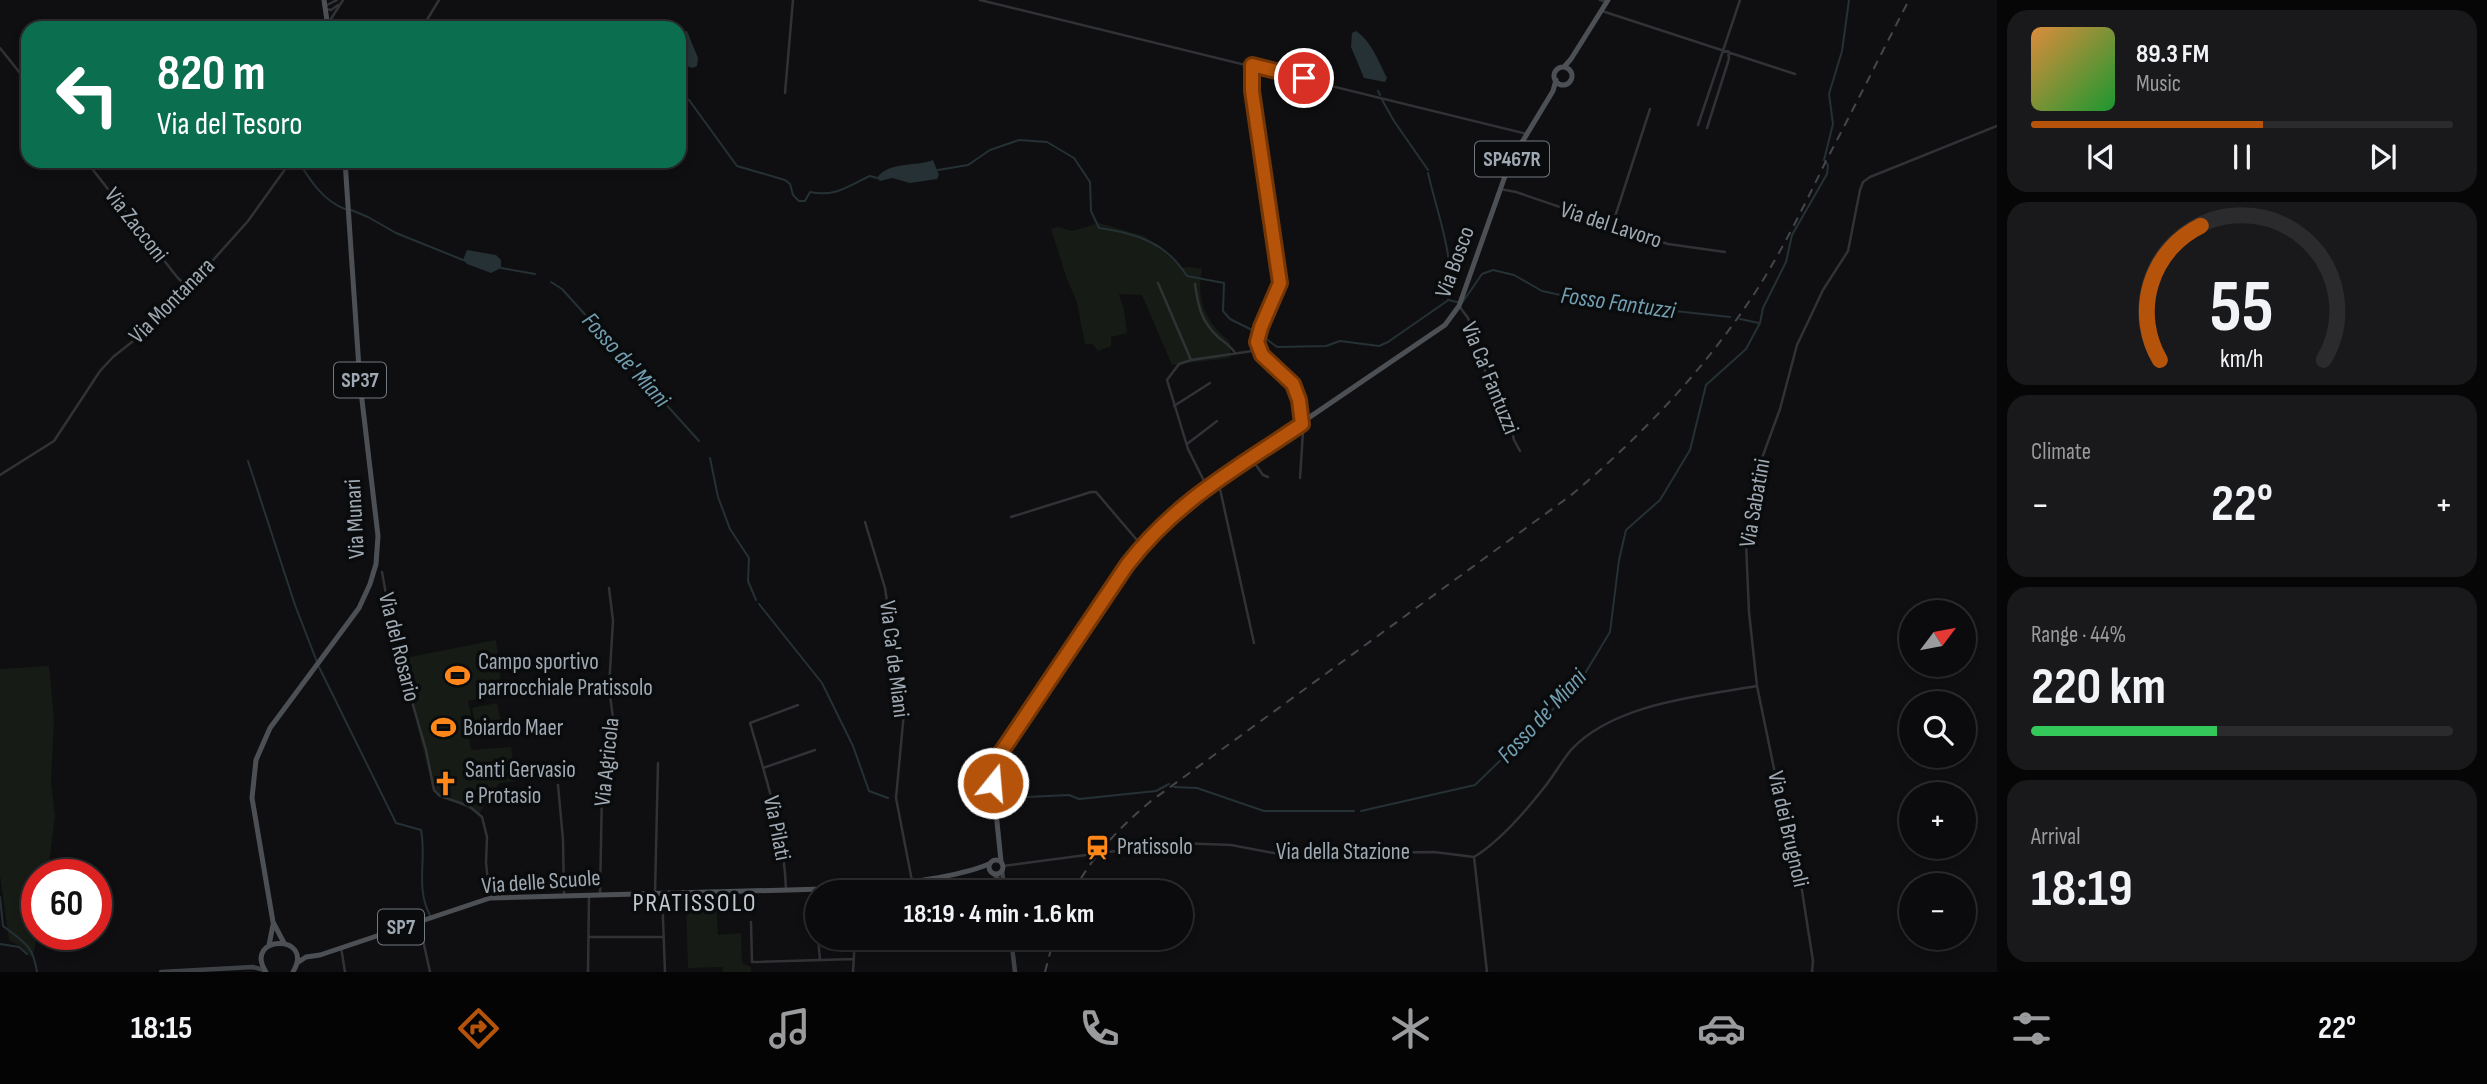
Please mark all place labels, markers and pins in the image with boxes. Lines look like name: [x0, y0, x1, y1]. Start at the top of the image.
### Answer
pin: [1274, 48, 1334, 108]
place label: Campo sportivo parrocchiale Pratissolo: [478, 648, 653, 702]
sports icon: Campo sportivo parrocchiale Pratissolo: [444, 661, 472, 689]
sports icon: Boiardo Maer: [429, 714, 457, 742]
place label: Boiardo Maer: [463, 714, 564, 742]
place label: Santi Gervasio e Protasio: [465, 756, 576, 810]
church icon: Santi Gervasio e Protasio: [431, 769, 459, 797]
station icon: Pratissolo: [1083, 833, 1111, 861]
place label: Pratissolo: [1117, 833, 1193, 861]

